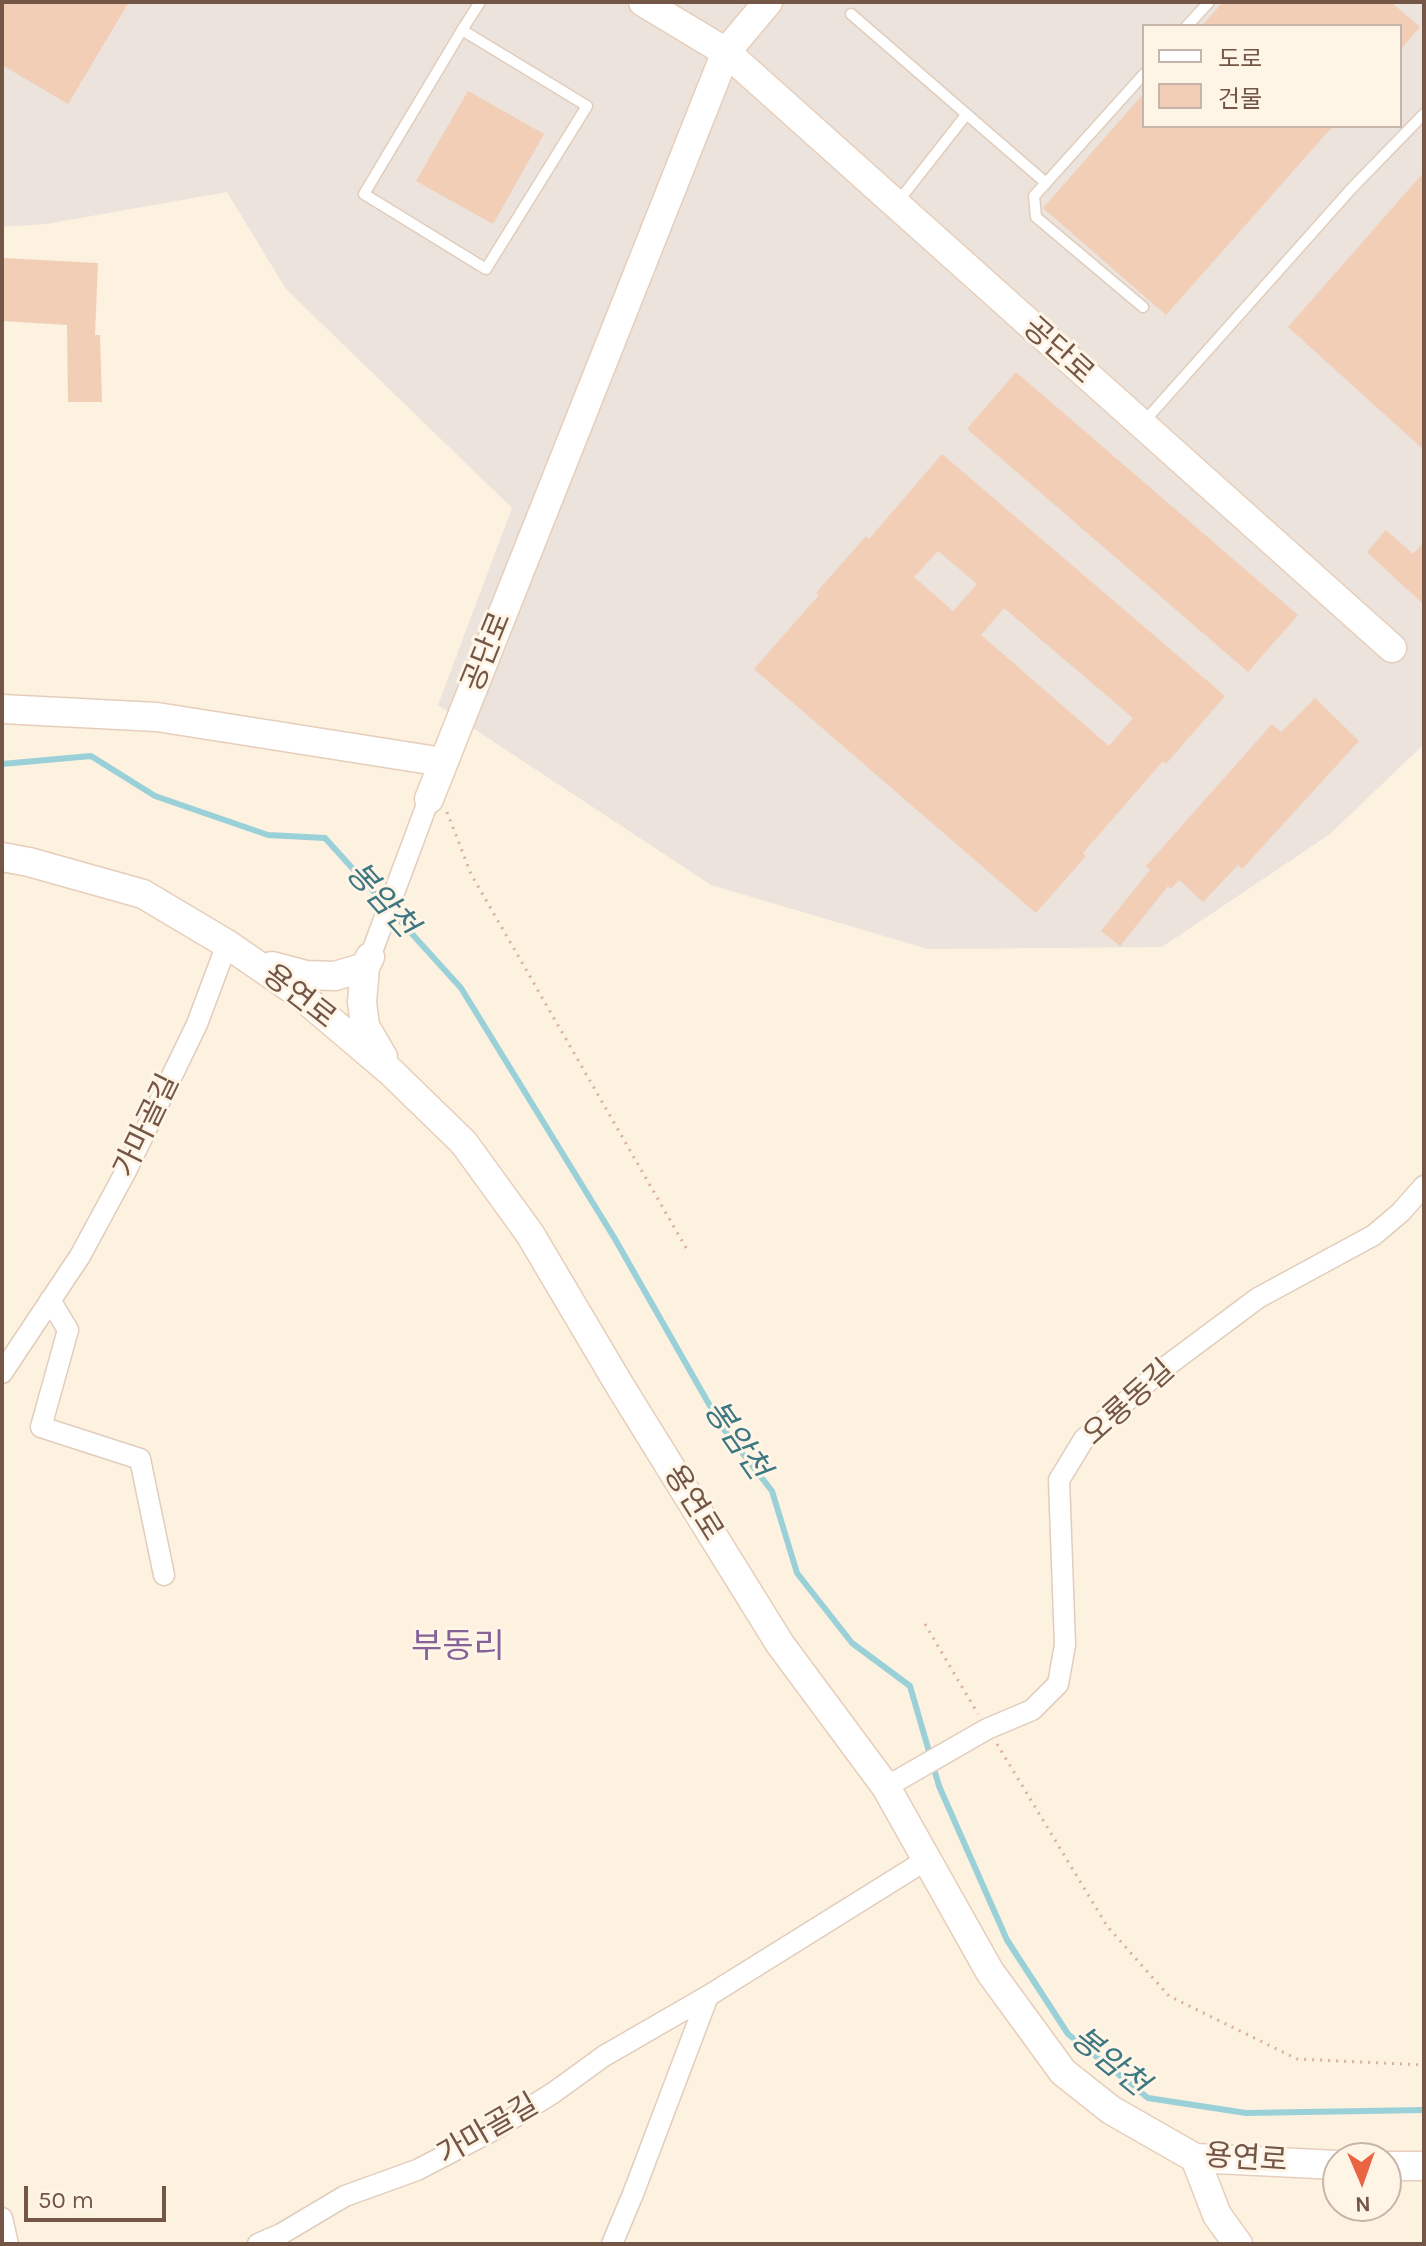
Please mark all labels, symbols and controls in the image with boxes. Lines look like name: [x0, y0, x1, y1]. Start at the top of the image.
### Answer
legend: [1142, 24, 1402, 128]
text: 도로: [1218, 45, 1262, 73]
text: 건물: [1218, 85, 1262, 113]
street label: 공단로: [1015, 310, 1101, 392]
street label: 공단로: [455, 607, 519, 697]
water label: 봉암천: [337, 854, 425, 946]
street label: 용연로: [255, 957, 343, 1037]
street label: 가마골길: [107, 1068, 187, 1184]
street label: 오룡동길: [1076, 1353, 1182, 1453]
water label: 봉암천: [695, 1393, 777, 1487]
street label: 용연로: [656, 1458, 730, 1548]
district label: 부동리: [411, 1627, 505, 1667]
water label: 봉암천: [1063, 2019, 1155, 2105]
street label: 가마골길: [431, 2087, 545, 2173]
street label: 용연로: [1203, 2138, 1289, 2180]
north arrow: [1322, 2142, 1402, 2222]
scale bar: [28, 2170, 170, 2220]
text: 50 m: [38, 2186, 94, 2214]
text: N: [1354, 2191, 1371, 2217]

